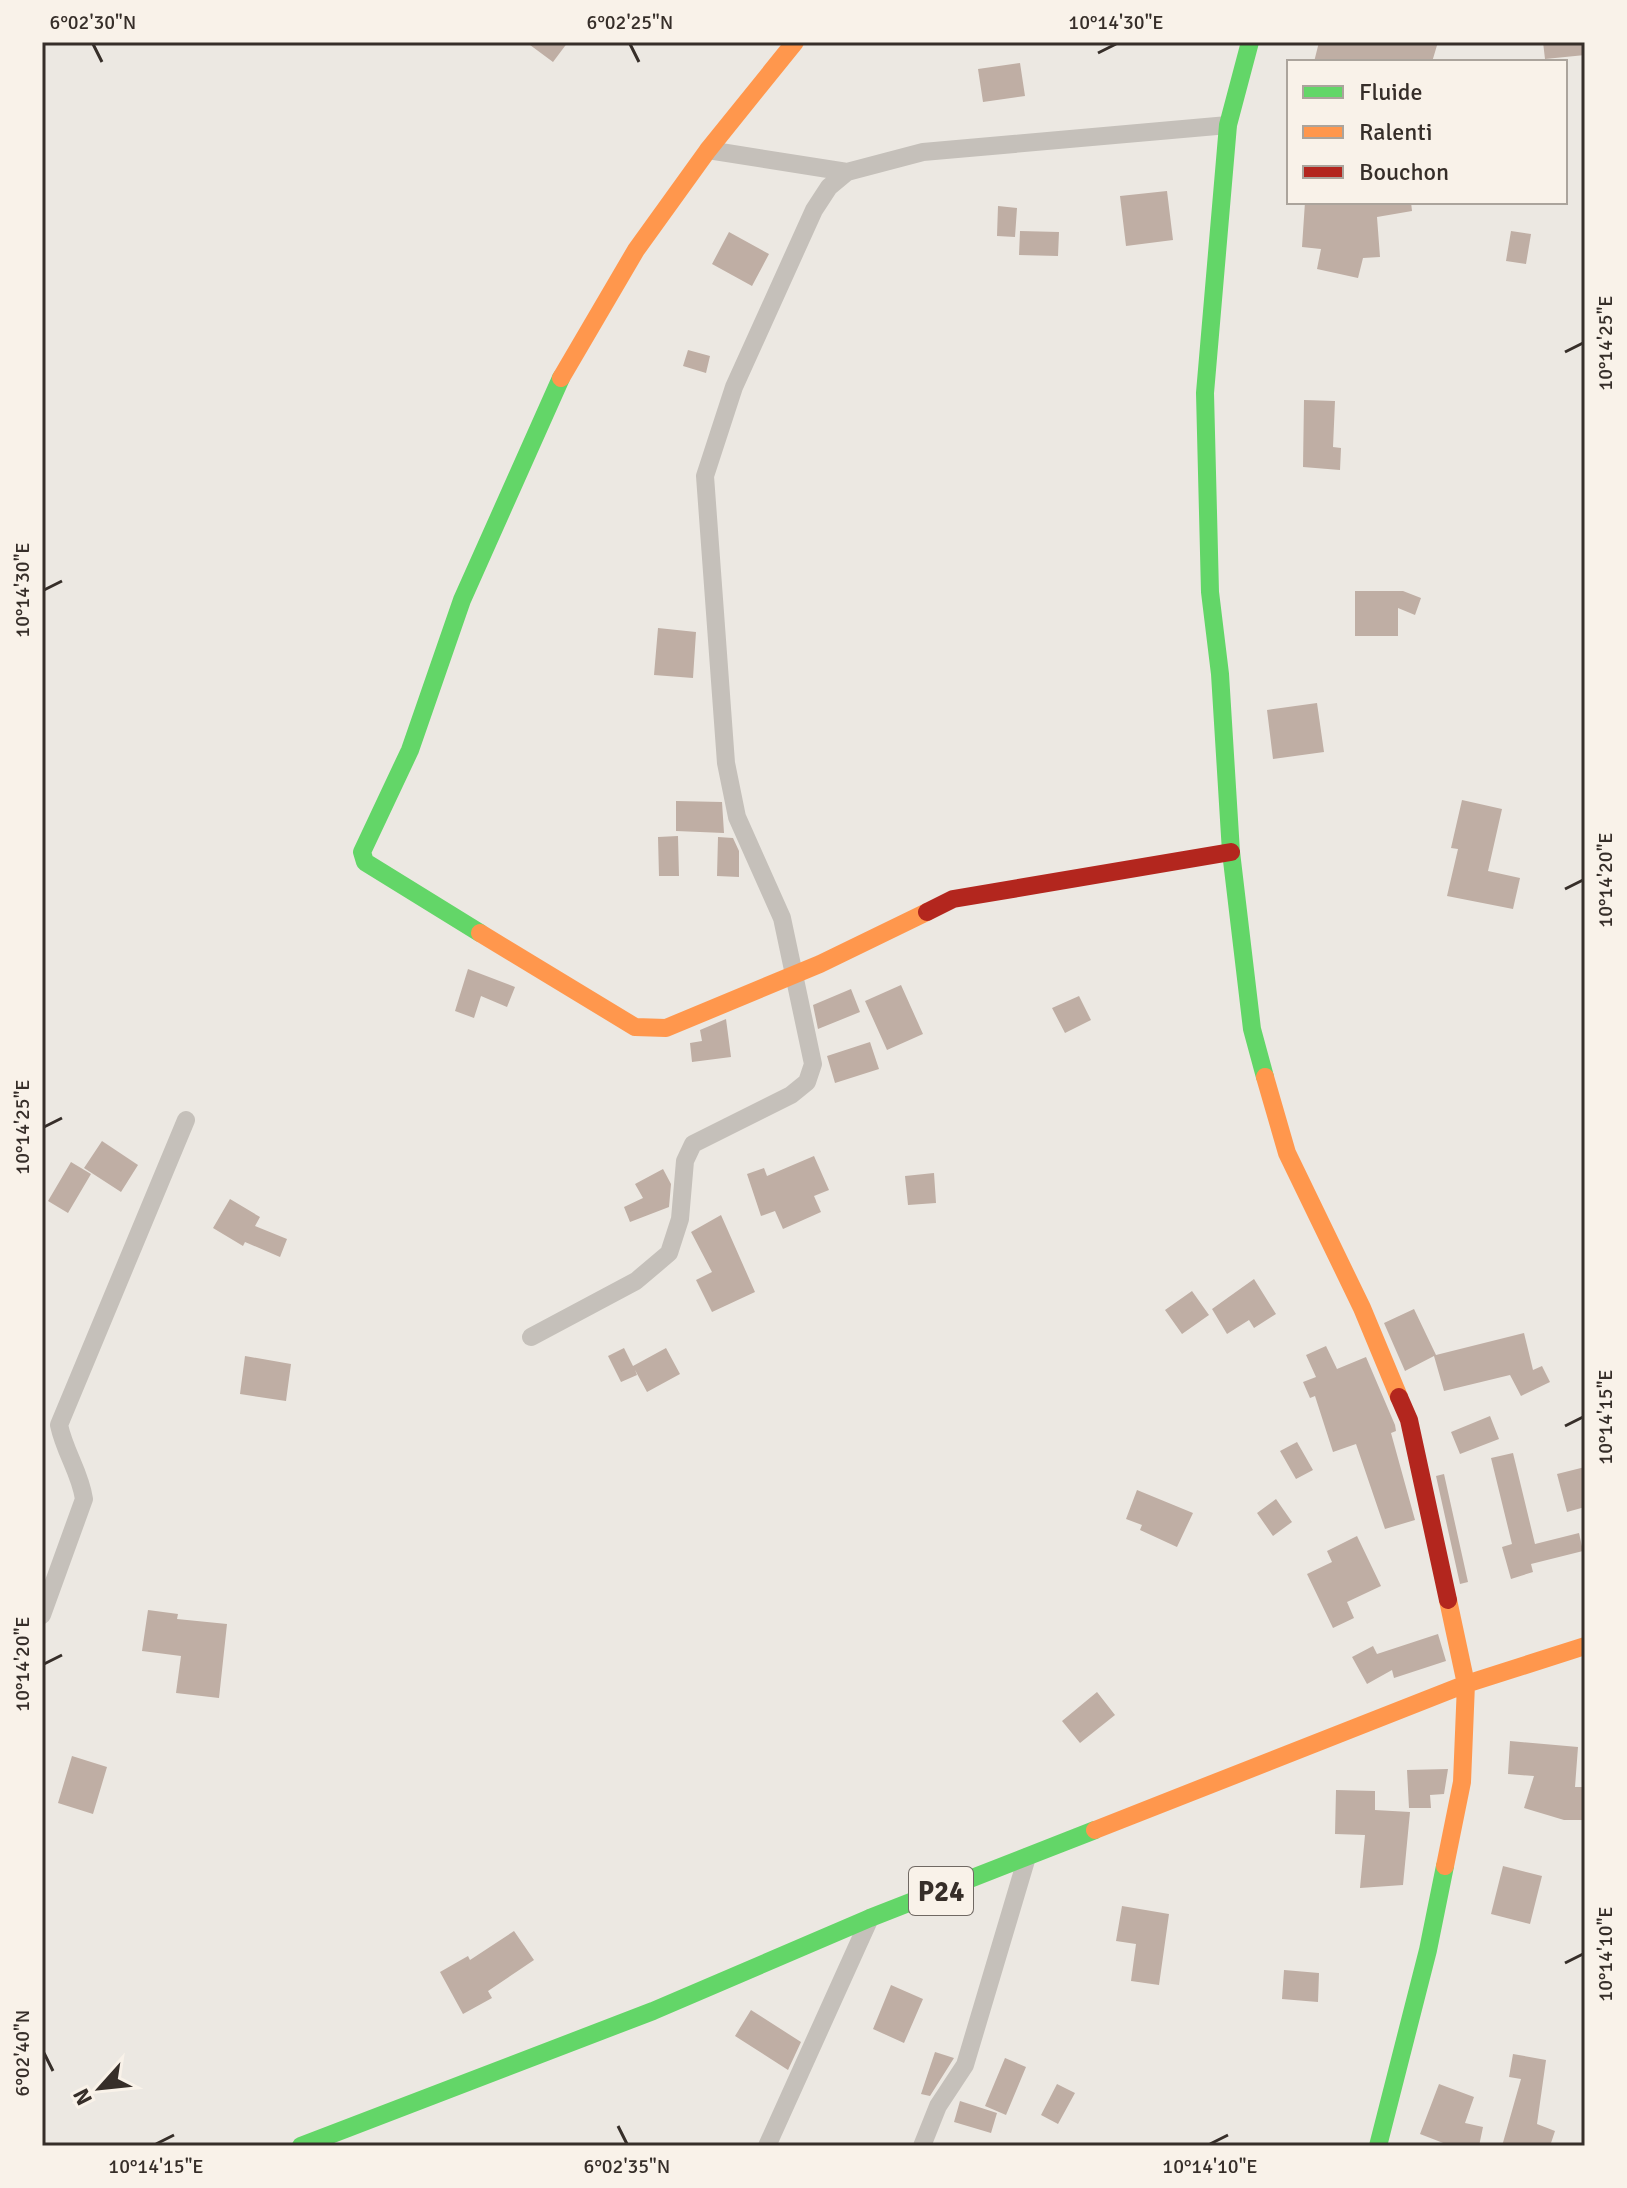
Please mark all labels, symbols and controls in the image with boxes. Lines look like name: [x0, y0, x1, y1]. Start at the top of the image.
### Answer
text: 6°02'30"N: [50, 10, 136, 35]
text: 6°02'25"N: [587, 10, 673, 35]
text: 10°14'30"E: [1068, 10, 1164, 35]
legend: [1287, 60, 1567, 204]
text: Fluide: [1359, 77, 1423, 107]
text: Ralenti: [1359, 117, 1432, 147]
text: Bouchon: [1359, 157, 1449, 187]
text: 10°14'25"E: [1593, 295, 1618, 391]
text: 10°14'30"E: [10, 542, 35, 638]
text: 10°14'20"E: [1593, 832, 1618, 928]
text: 10°14'25"E: [10, 1079, 35, 1175]
text: 10°14'15"E: [1593, 1369, 1618, 1465]
text: 10°14'20"E: [10, 1616, 35, 1712]
road number: P24: [909, 1867, 973, 1915]
text: 10°14'10"E: [1593, 1906, 1618, 2002]
text: 6°02'40"N: [10, 2010, 35, 2096]
north arrow: [60, 2048, 140, 2128]
text: N: [67, 2084, 98, 2110]
text: 10°14'15"E: [108, 2154, 204, 2179]
text: 6°02'35"N: [584, 2154, 670, 2179]
text: 10°14'10"E: [1162, 2154, 1258, 2179]

